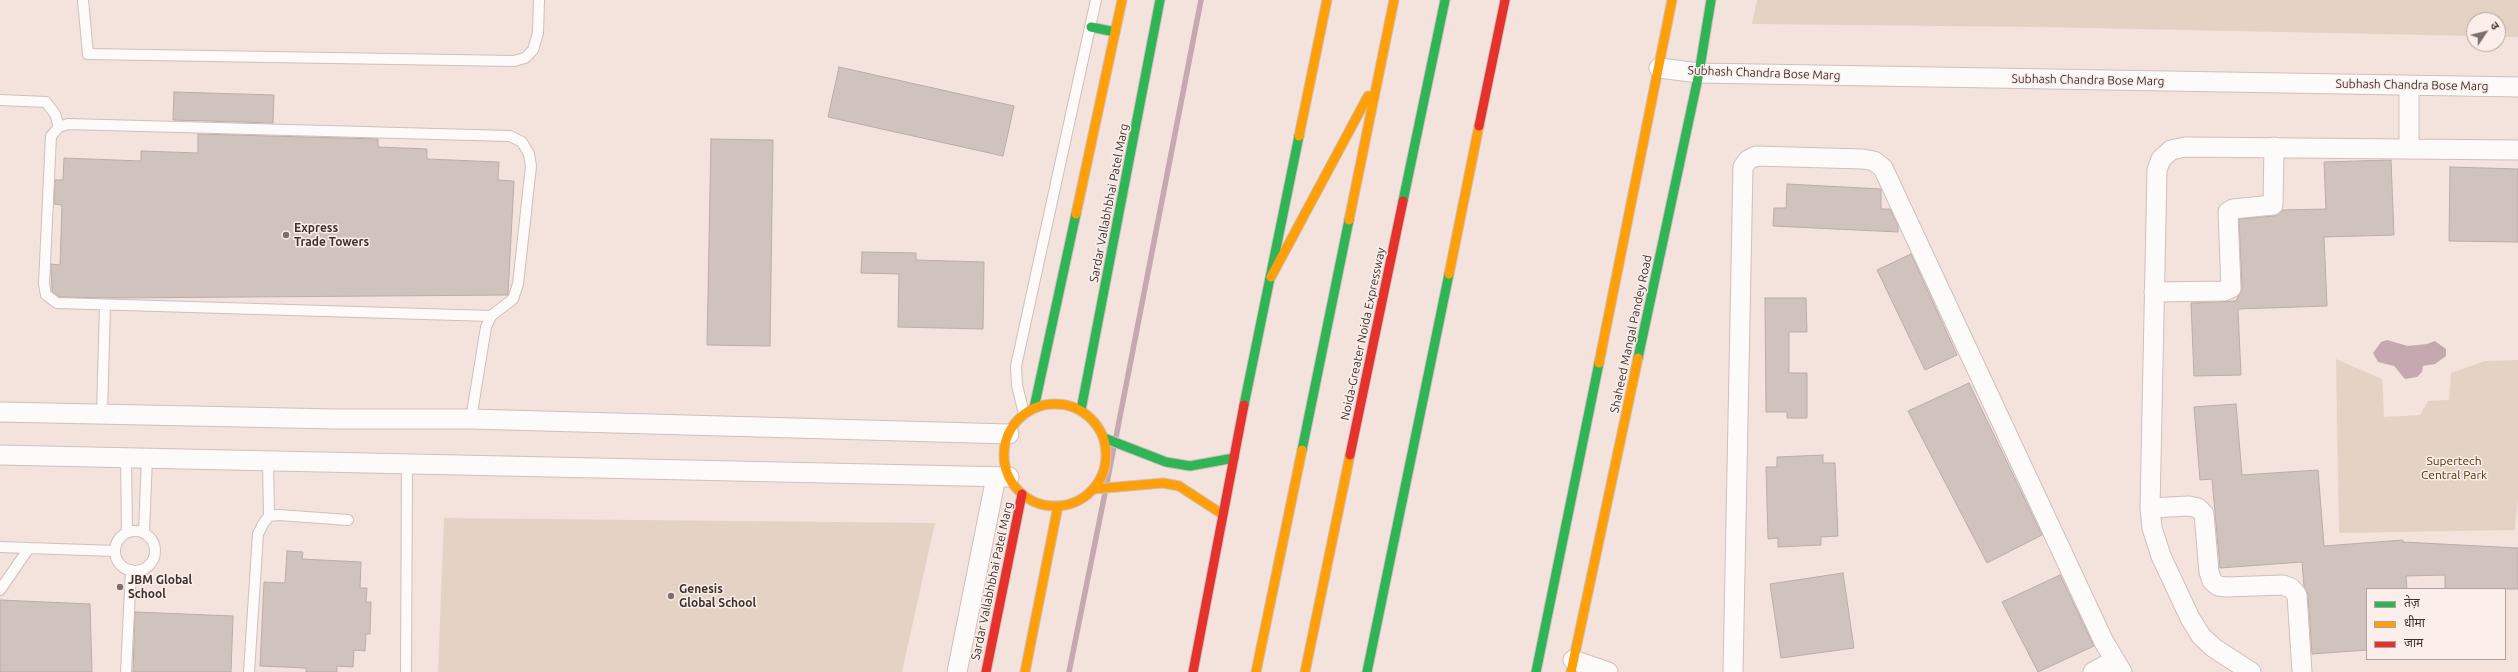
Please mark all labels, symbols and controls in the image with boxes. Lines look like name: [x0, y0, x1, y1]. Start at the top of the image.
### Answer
north arrow: [2466, 12, 2506, 52]
text: उ: [2488, 20, 2502, 32]
street label: Subhash Chandra Bose Marg: [1687, 63, 1841, 83]
street label: Subhash Chandra Bose Marg: [2011, 71, 2165, 89]
street label: Subhash Chandra Bose Marg: [2335, 76, 2489, 94]
street label: Sardar Vallabhbhai Patel Marg: [1087, 122, 1131, 284]
place label: Express Trade Towers: [294, 221, 369, 249]
marker: Express Trade Towers: [281, 230, 291, 240]
street label: Noida-Greater Noida Expressway: [1338, 246, 1388, 422]
street label: Shaheed Mangal Pandey Road: [1607, 254, 1655, 414]
park label: Supertech Central Park: [2421, 454, 2487, 482]
street label: Sardar Vallabhbhai Patel Marg: [968, 500, 1016, 662]
place label: JBM Global School: [128, 573, 192, 601]
marker: JBM Global School: [115, 582, 125, 592]
place label: Genesis Global School: [679, 582, 756, 610]
legend: [2366, 588, 2506, 660]
marker: Genesis Global School: [666, 591, 676, 601]
text: तेज़: [2404, 596, 2420, 609]
text: धीमा: [2404, 616, 2425, 629]
text: जाम: [2404, 636, 2423, 649]

